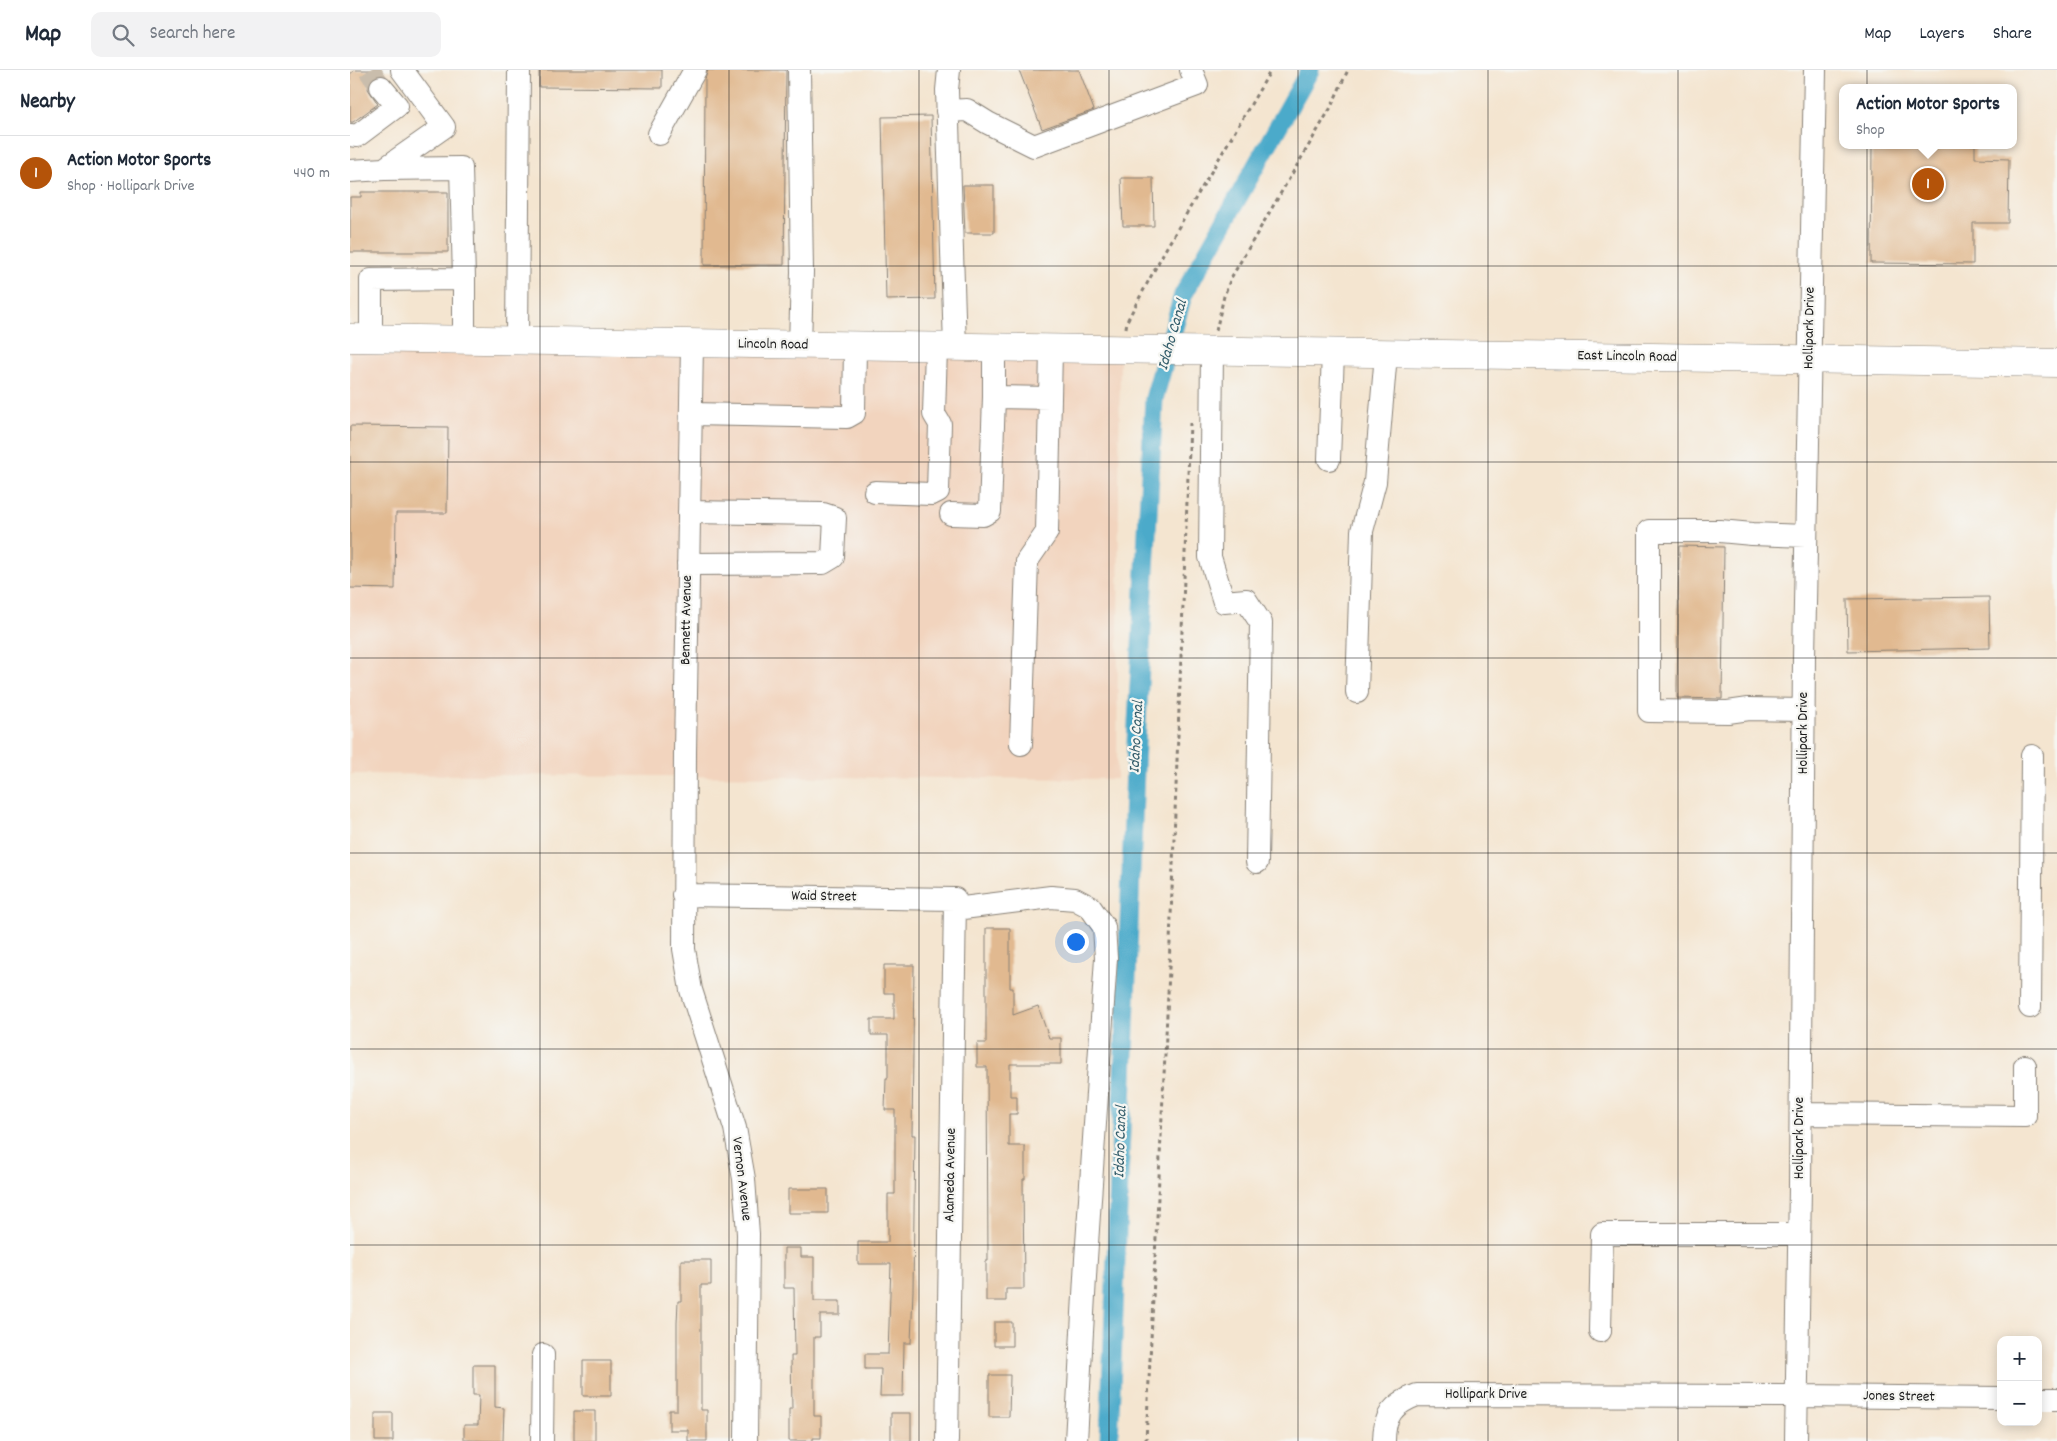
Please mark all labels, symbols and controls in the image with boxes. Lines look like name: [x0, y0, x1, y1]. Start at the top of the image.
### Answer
search box: [91, 12, 441, 57]
text: Map: [25, 18, 61, 52]
icon: search: [109, 21, 137, 49]
text: Search here: [149, 21, 235, 48]
text: Map: [1864, 22, 1891, 47]
text: Layers: [1919, 22, 1965, 47]
text: Share: [1993, 22, 2032, 47]
popup: [1839, 84, 2017, 149]
text: Nearby: [20, 88, 75, 118]
text: Action Motor Sports: [1856, 92, 2000, 119]
text: Shop: [1856, 119, 1885, 142]
text: Action Motor Sports: [67, 148, 211, 175]
text: 1: [34, 162, 38, 185]
text: 440 m: [293, 162, 330, 185]
pin: 1: [1912, 165, 1944, 203]
text: Shop · Hollipark Drive: [67, 175, 195, 198]
street label: Hollipark Drive: [1798, 286, 1822, 369]
water label: Idaho Canal: [1152, 296, 1194, 373]
street label: Lincoln Road: [738, 333, 808, 357]
street label: East Lincoln Road: [1577, 345, 1677, 369]
street label: Bennett Avenue: [675, 575, 699, 665]
street label: Hollipark Drive: [1793, 691, 1815, 774]
water label: Idaho Canal: [1124, 699, 1150, 774]
street label: Waid Street: [791, 885, 857, 909]
your location: [1063, 929, 1089, 955]
street label: Hollipark Drive: [1789, 1096, 1811, 1179]
water label: Idaho Canal: [1108, 1104, 1134, 1178]
street label: Alameda Avenue: [939, 1127, 963, 1222]
street label: Vernon Avenue: [725, 1136, 757, 1223]
map controls: [1997, 1336, 2042, 1426]
button: +: [1997, 1336, 2042, 1381]
button: −: [1997, 1381, 2042, 1426]
street label: Hollipark Drive: [1445, 1384, 1528, 1406]
street label: Jones Street: [1863, 1385, 1936, 1409]

